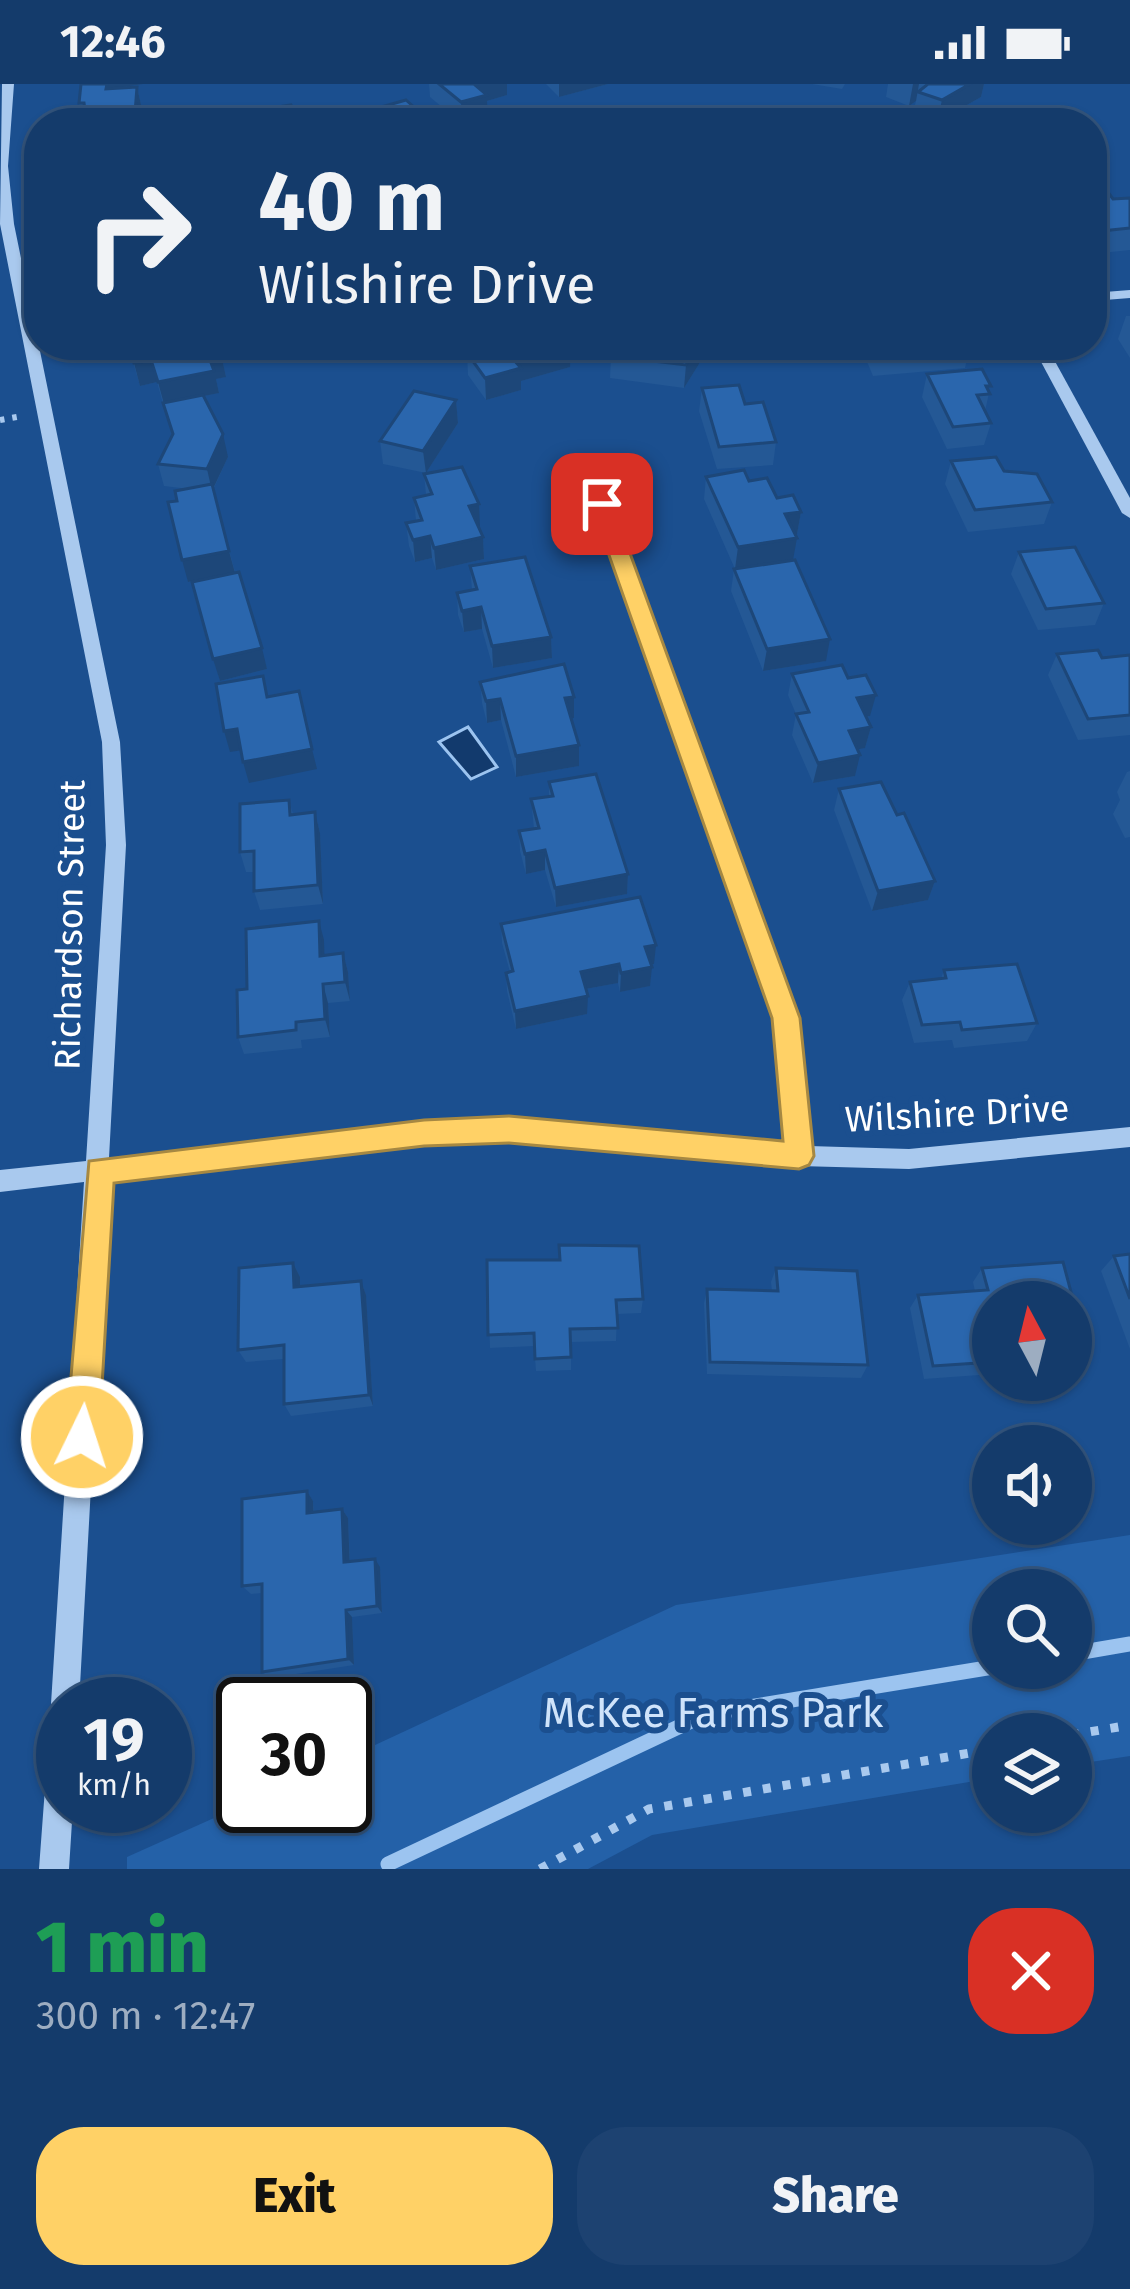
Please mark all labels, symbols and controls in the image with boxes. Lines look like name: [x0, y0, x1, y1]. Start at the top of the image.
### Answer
text: 12:46: [60, 15, 166, 69]
text: 40 m: [258, 151, 446, 252]
icon: right: [60, 156, 216, 312]
text: Wilshire Drive: [258, 253, 595, 317]
pin: [551, 453, 653, 555]
icon: arrive: [569, 471, 635, 537]
street label: Richardson Street: [45, 779, 95, 1071]
street label: Wilshire Drive: [844, 1086, 1071, 1142]
north arrow: [972, 1281, 1092, 1401]
map controls: [972, 1281, 1092, 1833]
position arrow: [19, 1374, 145, 1500]
button: sound: [972, 1425, 1092, 1545]
button: search: [972, 1569, 1092, 1689]
speed limit sign: 30: [216, 1677, 372, 1833]
park label: McKee Farms Park: [543, 1688, 884, 1738]
text: 19: [83, 1704, 145, 1776]
button: layers: [972, 1713, 1092, 1833]
text: km/h: [77, 1767, 151, 1803]
text: 1 min: [36, 1905, 209, 1991]
button: close: [968, 1908, 1094, 2034]
text: 300 m · 12:47: [36, 1993, 255, 2039]
button: Exit: [36, 2127, 553, 2265]
button: Share: [577, 2127, 1094, 2265]

